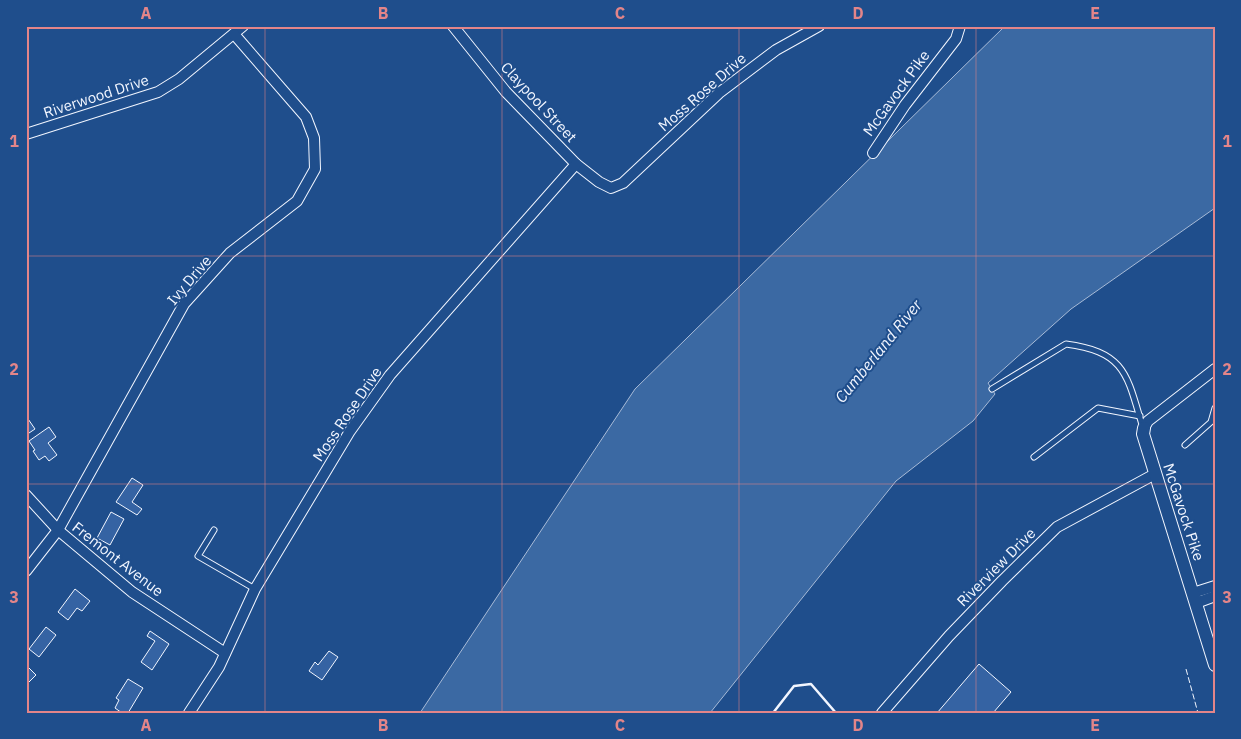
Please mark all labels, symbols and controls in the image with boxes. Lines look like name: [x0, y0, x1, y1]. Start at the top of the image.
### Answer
text: A: [141, 3, 152, 23]
text: B: [378, 3, 389, 23]
text: C: [615, 3, 625, 23]
text: D: [852, 3, 864, 23]
text: E: [1090, 3, 1100, 23]
street label: McGavock Pike: [859, 46, 933, 140]
street label: Moss Rose Drive: [654, 49, 750, 135]
street label: Claypool Street: [497, 58, 581, 146]
street label: Riverwood Drive: [41, 70, 151, 122]
text: 1: [9, 131, 19, 151]
text: 1: [1222, 131, 1232, 151]
street label: Ivy Drive: [163, 251, 215, 309]
water label: Cumberland River: [830, 294, 926, 407]
text: 2: [9, 359, 19, 379]
text: 2: [1222, 359, 1232, 379]
street label: Moss Rose Drive: [308, 363, 386, 465]
street label: McGavock Pike: [1159, 461, 1209, 563]
street label: Fremont Avenue: [69, 517, 167, 601]
street label: Riverview Drive: [953, 524, 1039, 610]
text: 3: [9, 587, 19, 607]
text: 3: [1222, 587, 1232, 607]
text: A: [141, 715, 152, 735]
text: B: [378, 715, 389, 735]
text: C: [615, 715, 625, 735]
text: D: [852, 715, 864, 735]
text: E: [1090, 715, 1100, 735]

